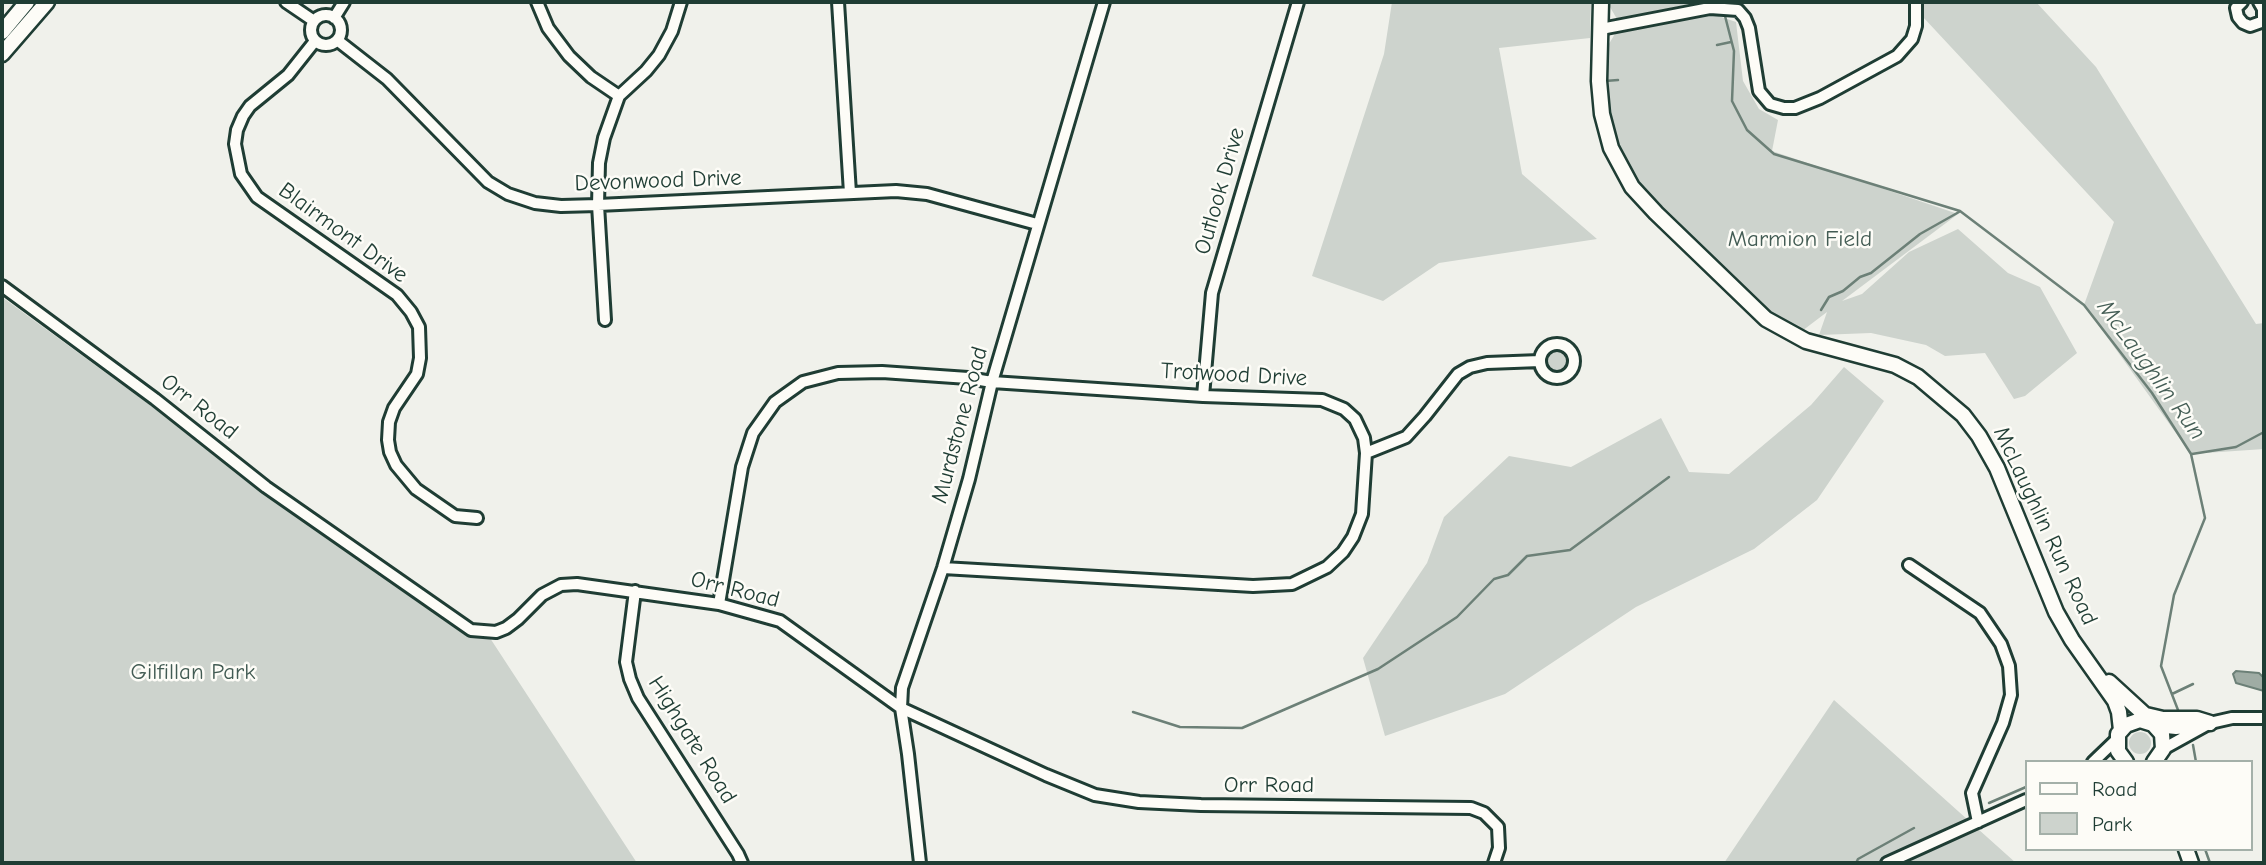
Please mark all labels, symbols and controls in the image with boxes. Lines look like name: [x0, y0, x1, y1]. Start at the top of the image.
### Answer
street label: Outlook Drive: [1189, 124, 1251, 258]
street label: Devonwood Drive: [574, 164, 742, 198]
street label: Blairmont Drive: [273, 177, 413, 289]
park label: Marmion Field: [1728, 225, 1872, 253]
water label: McLaughlin Run: [2091, 294, 2211, 446]
street label: Murdstone Road: [926, 344, 994, 506]
street label: Trotwood Drive: [1160, 357, 1308, 393]
street label: Orr Road: [155, 368, 243, 446]
street label: McLaughlin Run Road: [1987, 422, 2103, 630]
street label: Orr Road: [688, 566, 782, 614]
park label: Gilfillan Park: [131, 658, 255, 686]
street label: Highgate Road: [642, 671, 742, 809]
legend: [2024, 760, 2252, 851]
street label: Orr Road: [1224, 771, 1314, 799]
text: Road: [2092, 777, 2137, 801]
text: Park: [2092, 812, 2132, 836]

